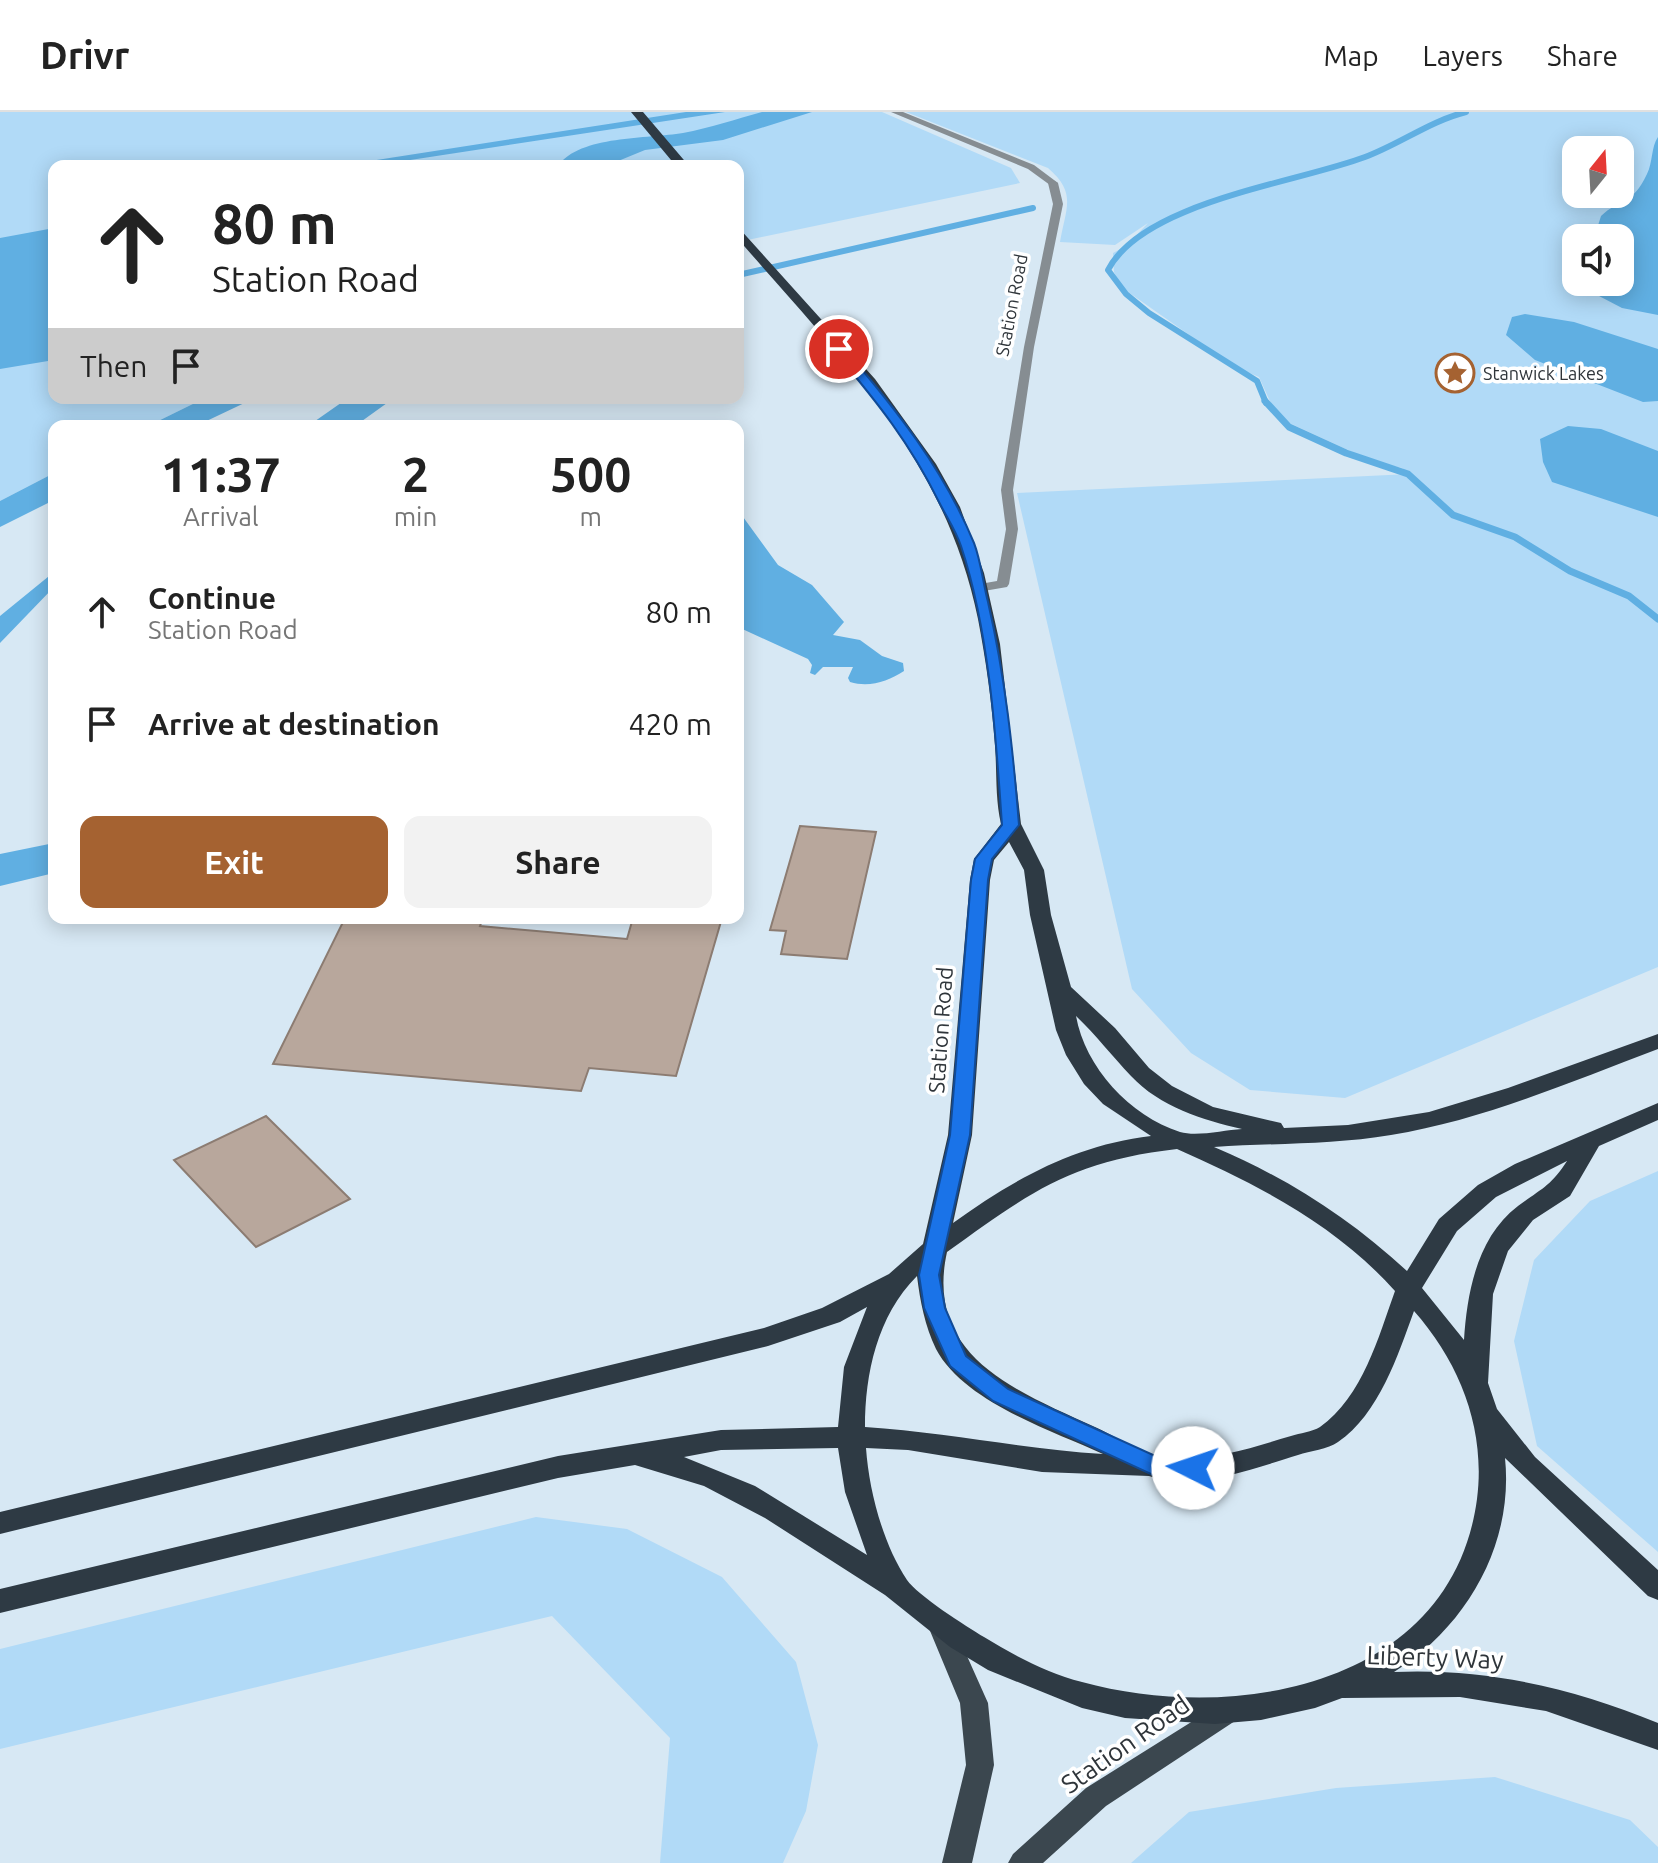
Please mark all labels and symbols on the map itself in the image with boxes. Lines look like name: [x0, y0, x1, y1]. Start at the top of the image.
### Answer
north arrow: [1562, 136, 1634, 208]
street label: Station Road: [991, 252, 1031, 358]
pin: [805, 315, 873, 383]
place icon: Stanwick Lakes: [1434, 352, 1476, 394]
place label: Stanwick Lakes: [1483, 363, 1604, 383]
street label: Station Road: [923, 966, 957, 1094]
position arrow: [1151, 1426, 1235, 1510]
street label: Liberty Way: [1366, 1640, 1504, 1674]
street label: Station Road: [1055, 1689, 1195, 1799]

